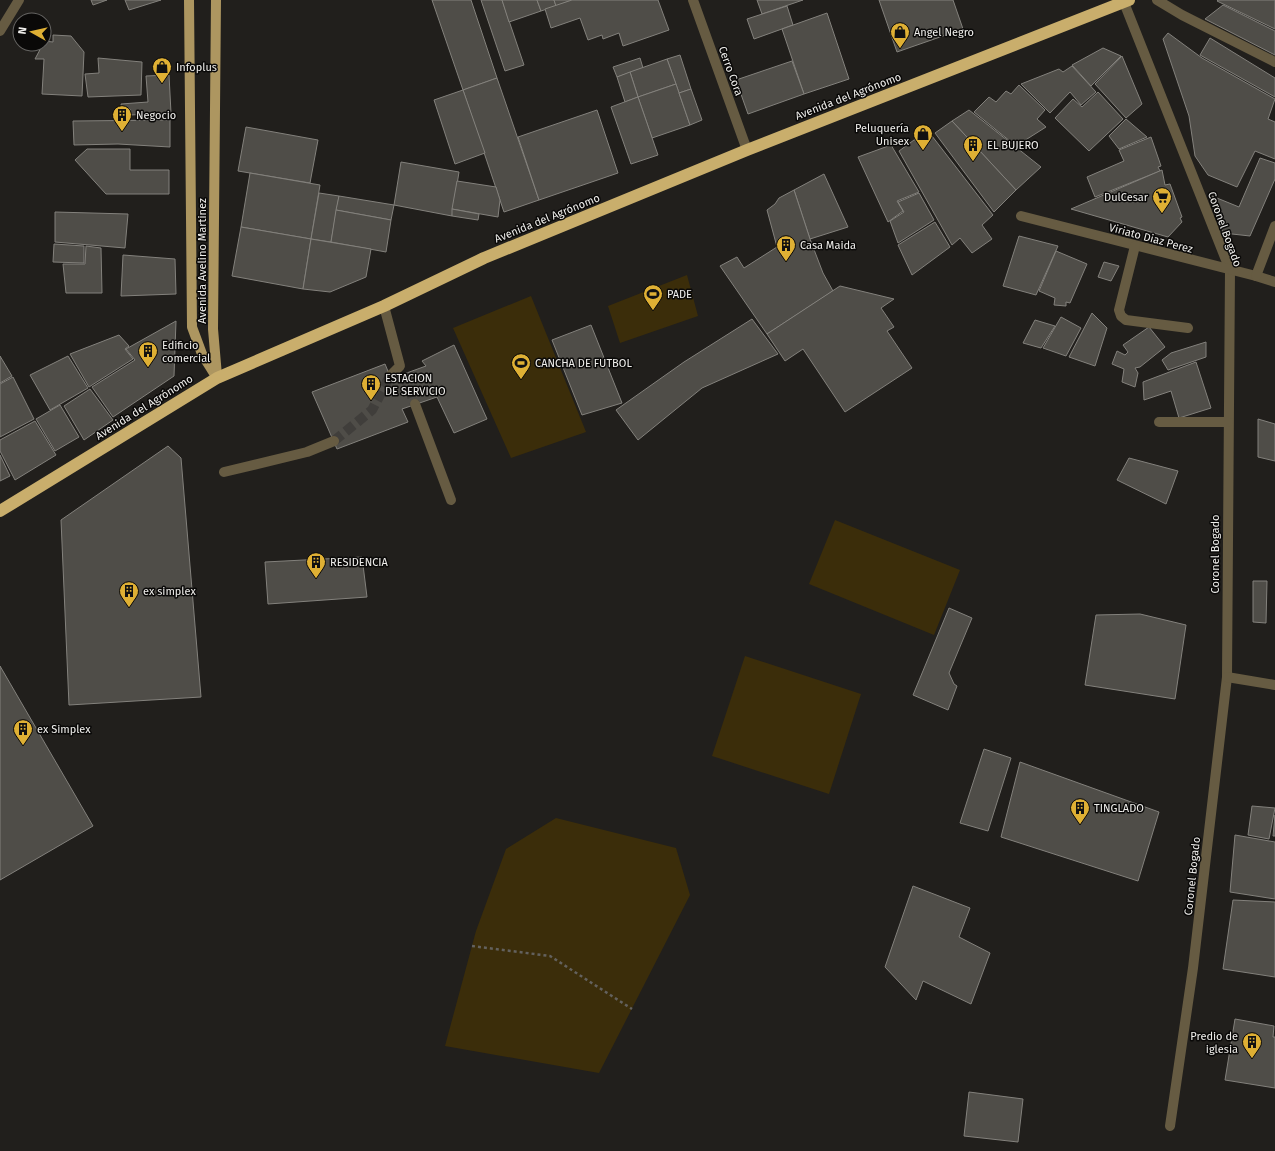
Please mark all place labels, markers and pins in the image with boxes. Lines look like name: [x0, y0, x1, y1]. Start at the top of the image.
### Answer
shop icon: Angel Negro: [889, 21, 911, 49]
place label: Angel Negro: [914, 26, 974, 39]
shop icon: Infoplus: [151, 56, 173, 84]
place label: Infoplus: [176, 61, 217, 74]
building icon: Negocio: [111, 104, 133, 132]
place label: Negocio: [136, 109, 176, 122]
place label: Peluquería Unisex: [855, 122, 910, 148]
shop icon: Peluquería Unisex: [912, 123, 934, 151]
building icon: EL BUJERO: [962, 134, 984, 162]
place label: EL BUJERO: [987, 139, 1039, 152]
supermarket icon: DulCesar: [1151, 186, 1173, 214]
place label: DulCesar: [1104, 191, 1149, 204]
building icon: Casa Maida: [775, 234, 797, 262]
place label: Casa Maida: [800, 239, 856, 252]
sports icon: PADE: [642, 283, 664, 311]
place label: PADE: [667, 288, 692, 301]
place label: Edificio comercial: [162, 339, 210, 365]
building icon: Edificio comercial: [137, 340, 159, 368]
sports icon: CANCHA DE FUTBOL: [510, 352, 532, 380]
place label: CANCHA DE FUTBOL: [535, 357, 632, 370]
place label: ESTACION DE SERVICIO: [385, 372, 446, 398]
building icon: ESTACION DE SERVICIO: [360, 373, 382, 401]
building icon: RESIDENCIA: [305, 551, 327, 579]
place label: RESIDENCIA: [330, 556, 389, 569]
building icon: ex simplex: [118, 580, 140, 608]
place label: ex simplex: [143, 585, 196, 598]
building icon: ex Simplex: [12, 718, 34, 746]
place label: ex Simplex: [37, 723, 91, 736]
building icon: TINGLADO: [1069, 797, 1091, 825]
place label: TINGLADO: [1094, 802, 1144, 815]
place label: Predio de iglesia: [1190, 1030, 1238, 1056]
building icon: Predio de iglesia: [1241, 1031, 1263, 1059]

